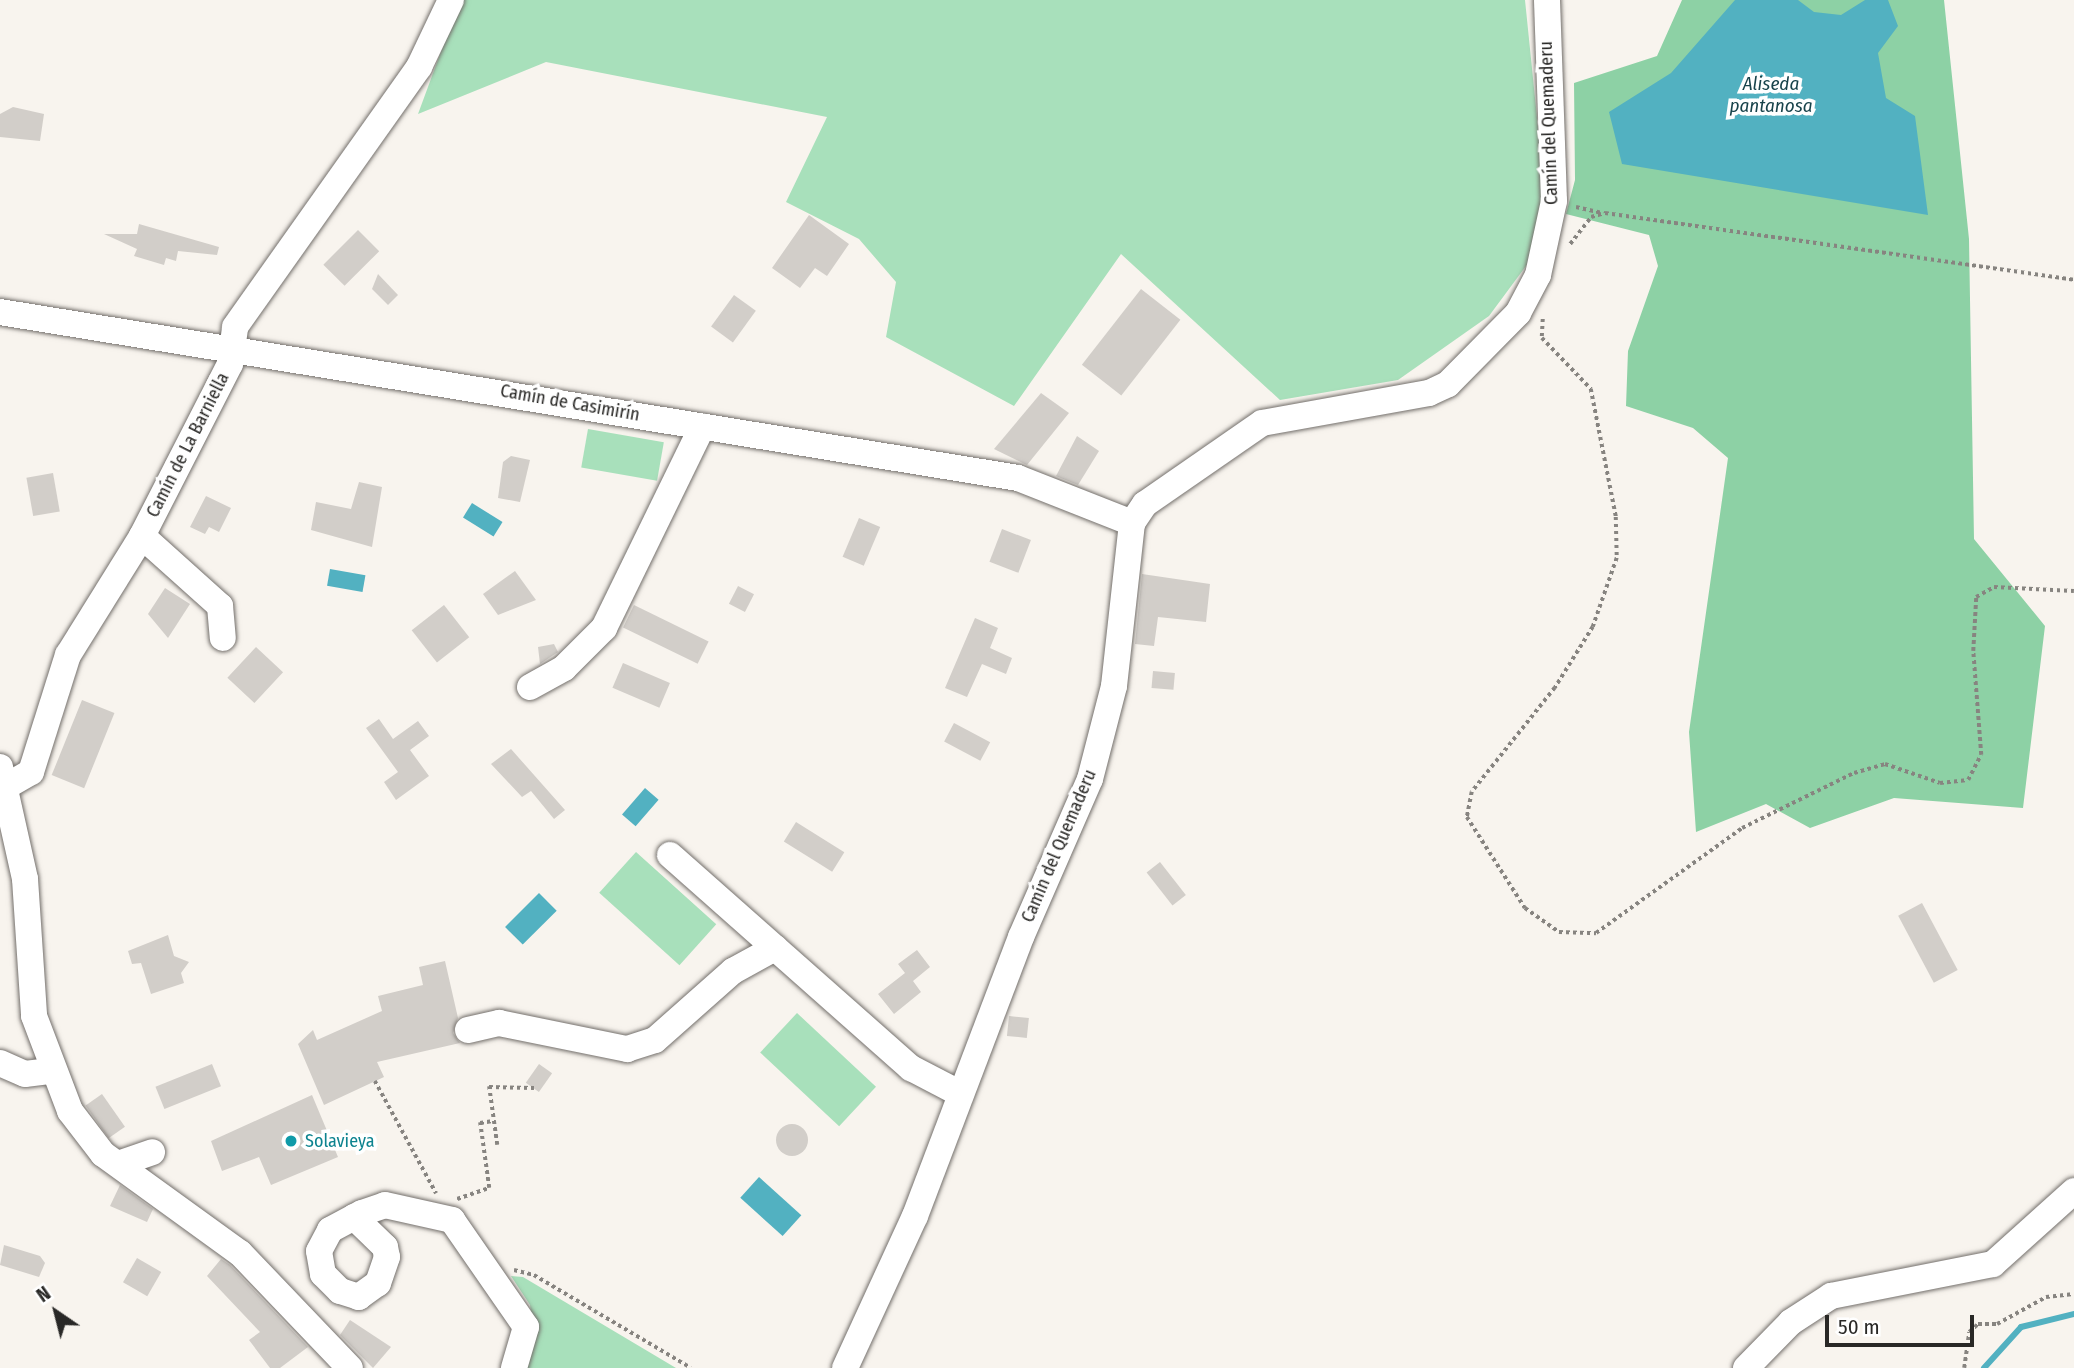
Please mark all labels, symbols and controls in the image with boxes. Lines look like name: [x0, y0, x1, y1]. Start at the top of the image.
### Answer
street label: Camín del Quemaderu: [1535, 41, 1563, 205]
water label: Aliseda pantanosa: [1729, 73, 1813, 117]
street label: Camín de La Barniella: [142, 369, 234, 521]
street label: Camín de Casimirín: [499, 380, 641, 426]
street label: Camín del Quemaderu: [1017, 766, 1101, 926]
place label: Solavieya: [305, 1130, 375, 1152]
marker: Solavieya: [283, 1133, 299, 1149]
north arrow: [21, 1277, 91, 1347]
text: N: [32, 1282, 55, 1307]
scale bar: [1829, 1302, 1978, 1346]
text: 50 m: [1838, 1314, 1880, 1340]

